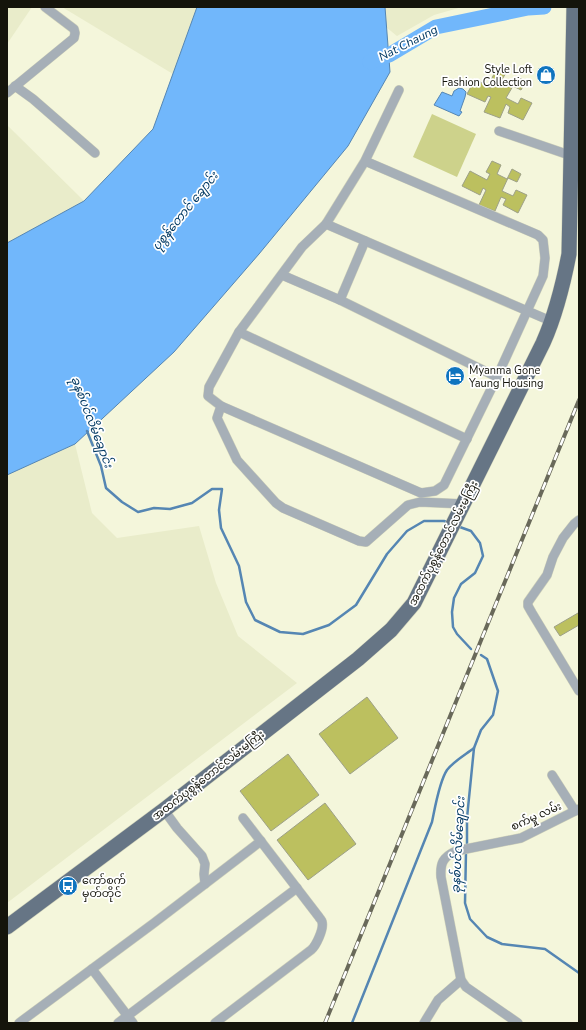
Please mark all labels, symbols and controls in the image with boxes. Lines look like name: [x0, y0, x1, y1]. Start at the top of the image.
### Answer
water label: Nat Chaung: [376, 21, 440, 65]
place label: Style Loft Fashion Collection: [442, 62, 532, 90]
shop icon: Style Loft Fashion Collection: [535, 64, 557, 86]
water label: ပုစွန်တောင် ချောင်း: [148, 167, 224, 255]
place label: Myanma Gone Yaung Housing: [468, 363, 543, 391]
hotel icon: Myanma Gone Yaung Housing: [444, 365, 466, 387]
water label: ခုနစ်ပင်လိမ်ချောင်း: [65, 374, 118, 471]
street label: အထက်ပုစွန်တောင်လမ်းမကြီး: [405, 478, 483, 609]
street label: အထက်ပုစွန်တောင်လမ်းမကြီး: [149, 727, 268, 825]
water label: ခုနစ်ပင်လိမ်ချောင်း: [446, 795, 471, 894]
street label: စက်မှု လမ်း: [509, 799, 564, 835]
place label: ကော်စက် မှတ်တိုင်: [82, 873, 126, 902]
bus stop icon: ကော်စက် မှတ်တိုင်: [57, 875, 79, 897]

